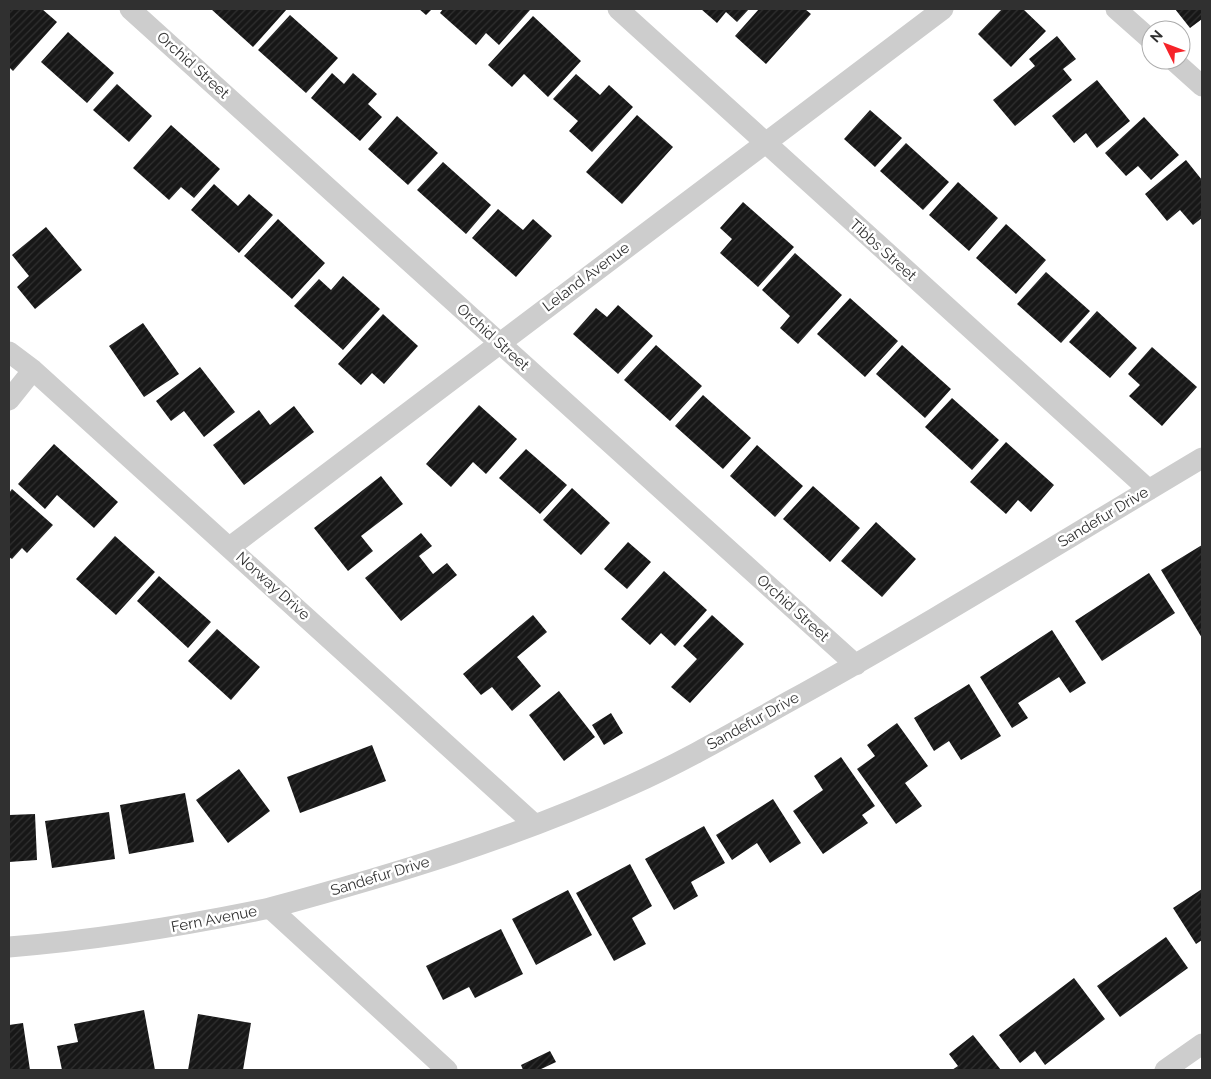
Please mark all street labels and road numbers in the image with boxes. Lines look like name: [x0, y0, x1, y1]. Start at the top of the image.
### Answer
street label: Orchid Street: [153, 28, 233, 102]
street label: Tibbs Street: [846, 215, 920, 285]
street label: Leland Avenue: [539, 238, 633, 315]
street label: Orchid Street: [453, 300, 533, 374]
street label: Sandefur Drive: [1054, 483, 1152, 551]
street label: Norway Drive: [232, 548, 314, 624]
street label: Orchid Street: [753, 571, 833, 645]
street label: Sandefur Drive: [704, 688, 802, 754]
street label: Sandefur Drive: [328, 852, 432, 900]
street label: Fern Avenue: [169, 902, 259, 936]

